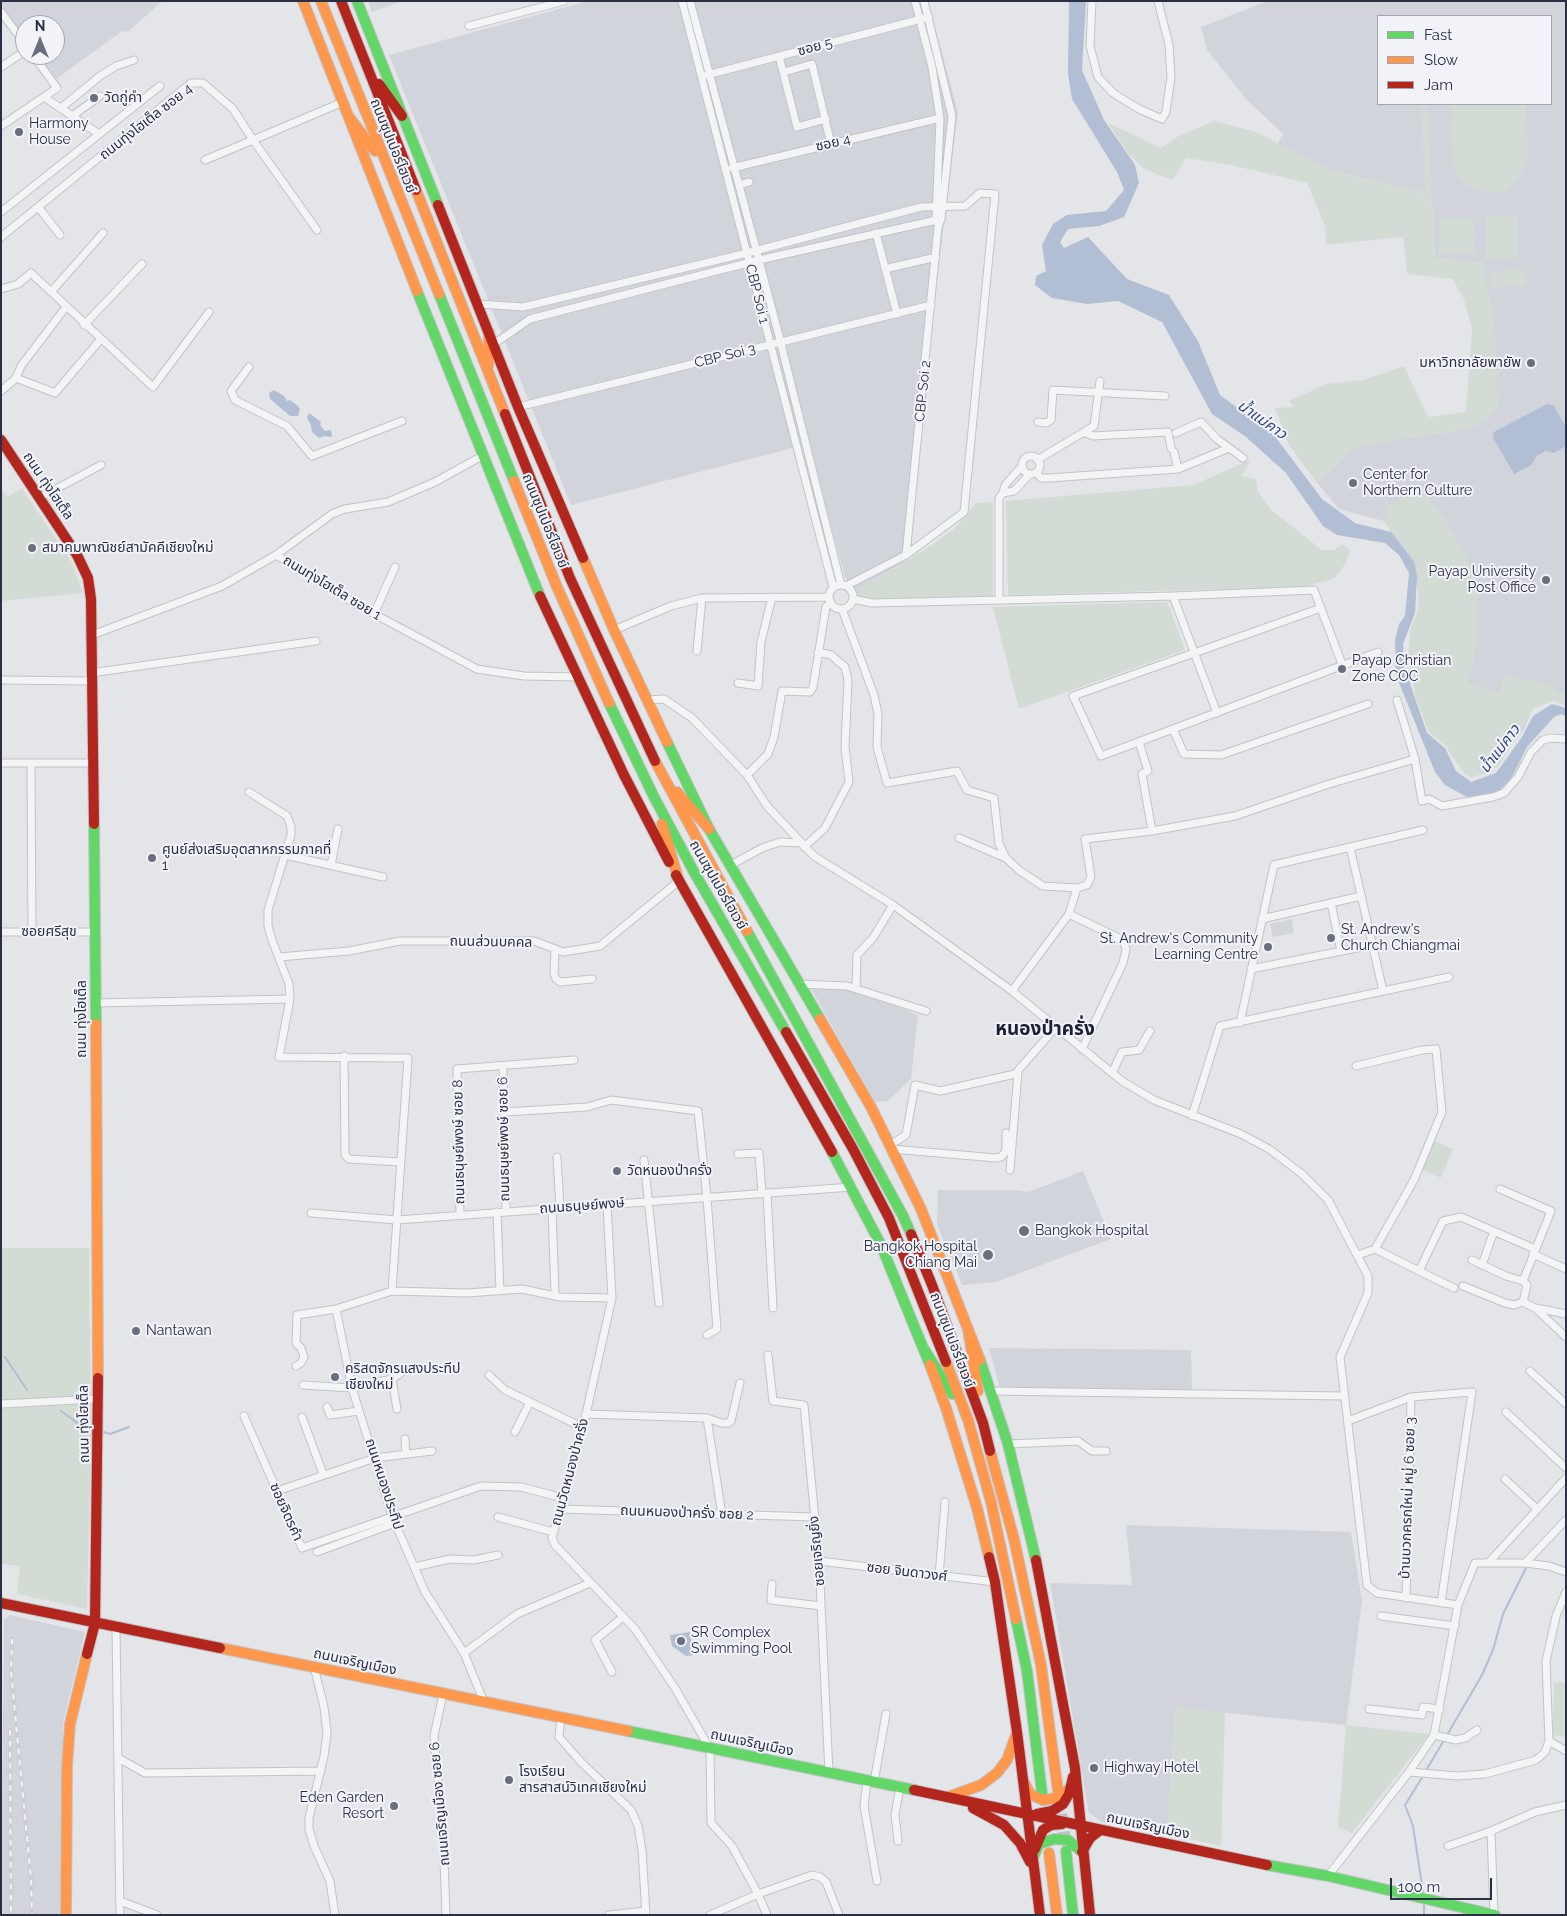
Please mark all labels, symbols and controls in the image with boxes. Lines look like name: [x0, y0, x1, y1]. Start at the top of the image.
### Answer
north arrow: [15, 15, 65, 65]
legend: [1377, 15, 1552, 105]
text: N: [35, 18, 45, 34]
text: Fast: [1424, 26, 1452, 44]
street label: ซอย 5: [796, 34, 834, 60]
text: Slow: [1424, 51, 1458, 69]
text: Jam: [1424, 76, 1453, 94]
street label: ถนนทุ่งโฮเต็ล ซอย 4: [96, 80, 196, 164]
place label: วัดกู่คำ: [104, 90, 142, 106]
marker: วัดกู่คำ: [88, 92, 100, 104]
street label: ถนนซุปเปอร์ไฮเวย์: [366, 96, 420, 196]
place label: Harmony House: [29, 116, 89, 148]
marker: Harmony House: [13, 126, 25, 138]
street label: ซอย 4: [814, 131, 852, 155]
street label: CBP Soi 1: [742, 263, 772, 325]
street label: CBP Soi 3: [693, 340, 757, 372]
place label: มหาวิทยาลัยพายัพ: [1419, 355, 1521, 371]
marker: มหาวิทยาลัยพายัพ: [1525, 357, 1537, 369]
street label: CBP Soi 2: [911, 359, 935, 423]
water label: น้ำแม่คาว: [1234, 397, 1290, 443]
street label: ถนน ทุ่งโฮเต็ล: [19, 449, 77, 523]
place label: Center for Northern Culture: [1363, 467, 1472, 500]
street label: ถนนซุปเปอร์ไฮเวย์: [518, 471, 572, 571]
marker: Center for Northern Culture: [1347, 477, 1359, 489]
place label: สมาคมพาณิชย์สามัคคีเชียงใหม่: [42, 540, 213, 556]
marker: สมาคมพาณิชย์สามัคคีเชียงใหม่: [26, 542, 38, 554]
street label: ถนนทุ่งโฮเต็ล ซอย 1: [280, 552, 384, 624]
place label: Payap University Post Office: [1429, 564, 1536, 596]
marker: Payap University Post Office: [1540, 574, 1552, 586]
place label: Payap Christian Zone COC: [1352, 653, 1451, 686]
marker: Payap Christian Zone COC: [1336, 663, 1348, 675]
water label: น้ำแม่คาว: [1476, 721, 1524, 777]
street label: ถนนซุปเปอร์ไฮเวย์: [686, 837, 750, 933]
place label: ศูนย์ส่งเสริมอุตสาหกรรมภาคที่ 1: [162, 842, 331, 874]
marker: ศูนย์ส่งเสริมอุตสาหกรรมภาคที่ 1: [146, 852, 158, 864]
place label: St. Andrew's Church Chiangmai: [1341, 922, 1460, 954]
street label: ซอยศรีสุข: [21, 924, 77, 940]
place label: St. Andrew's Community Learning Centre: [1100, 931, 1258, 964]
marker: St. Andrew's Church Chiangmai: [1325, 932, 1337, 944]
street label: ถนนส่วนบคคล: [450, 933, 532, 951]
marker: St. Andrew's Community Learning Centre: [1262, 941, 1274, 953]
street label: ถนน ทุ่งโฮเต็ล: [74, 980, 90, 1058]
district label: หนองป่าครั่ง: [995, 1018, 1095, 1040]
street label: ถนนธนุษย์พงษ์ ซอย 6: [495, 1076, 513, 1202]
street label: ถนนธนุษย์พงษ์ ซอย 8: [450, 1079, 468, 1205]
place label: วัดหนองป่าครั่ง: [627, 1163, 712, 1179]
marker: วัดหนองป่าครั่ง: [611, 1165, 623, 1177]
street label: ถนนธนุษย์พงษ์: [539, 1195, 625, 1217]
place label: Bangkok Hospital: [1035, 1223, 1148, 1239]
marker: Bangkok Hospital: [1017, 1224, 1031, 1238]
place label: Bangkok Hospital Chiang Mai: [864, 1239, 977, 1272]
marker: Bangkok Hospital Chiang Mai: [981, 1248, 995, 1262]
street label: ถนนซุปเปอร์ไฮเวย์: [926, 1290, 978, 1390]
place label: Nantawan: [146, 1323, 212, 1339]
marker: Nantawan: [130, 1325, 142, 1337]
place label: คริสตจักรแสงประทีป เชียงใหม่: [345, 1361, 460, 1394]
marker: คริสตจักรแสงประทีป เชียงใหม่: [329, 1371, 341, 1383]
street label: ถนน ทุ่งโฮเต็ล: [75, 1385, 93, 1463]
street label: ถนนวัดหนองป่าครั่ง: [548, 1416, 592, 1528]
street label: บ้านบวกครกใหม่ หมู่ 6 ซอย 3: [1397, 1417, 1419, 1579]
street label: ถนนหนองประทีป: [361, 1436, 407, 1532]
street label: ซอยจิตรคำ: [266, 1480, 306, 1544]
street label: ถนนหนองป่าครั่ง ซอย 2: [620, 1502, 754, 1524]
street label: ซอยเจริญยิ่ง: [806, 1515, 828, 1587]
street label: ซอย จินดาวงศ์: [866, 1559, 948, 1585]
place label: SR Complex Swimming Pool: [691, 1625, 792, 1658]
marker: SR Complex Swimming Pool: [675, 1635, 687, 1647]
street label: ถนนเจริญเมือง: [312, 1645, 398, 1679]
street label: ถนนเจริญเมือง: [709, 1726, 795, 1760]
street label: ถนนเจริญเมือง ซอย 6: [426, 1741, 454, 1867]
place label: Highway Hotel: [1104, 1760, 1199, 1776]
marker: Highway Hotel: [1088, 1762, 1100, 1774]
place label: โรงเรียน สารสาสน์วิเทศเชียงใหม่: [519, 1764, 646, 1796]
marker: โรงเรียน สารสาสน์วิเทศเชียงใหม่: [503, 1774, 515, 1786]
place label: Eden Garden Resort: [300, 1790, 384, 1822]
marker: Eden Garden Resort: [388, 1800, 400, 1812]
street label: ถนนเจริญเมือง: [1105, 1809, 1191, 1843]
scale bar: [1392, 1868, 1494, 1900]
text: 100 m: [1398, 1878, 1440, 1896]

